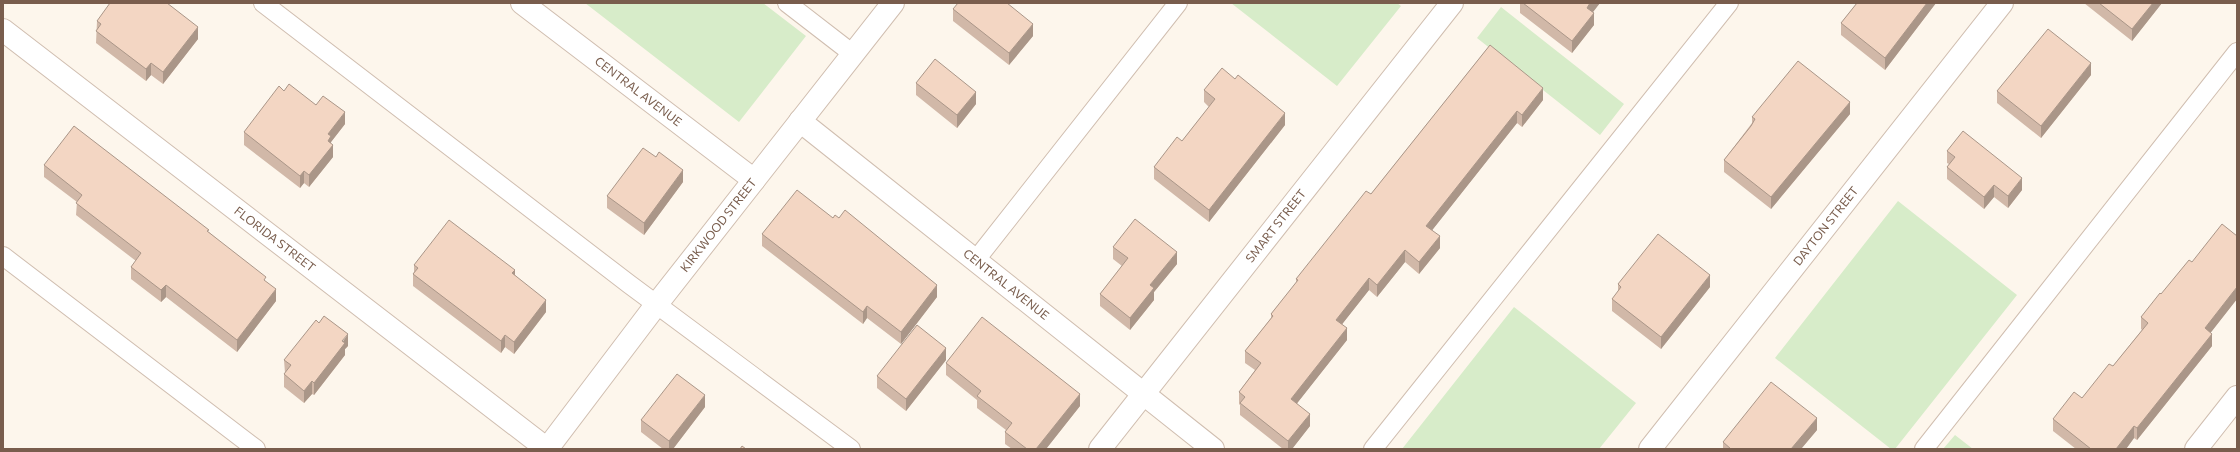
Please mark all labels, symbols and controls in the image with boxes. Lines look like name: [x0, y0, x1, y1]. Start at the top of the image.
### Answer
street label: CENTRAL AVENUE: [593, 53, 685, 128]
street label: KIRKWOOD STREET: [677, 175, 759, 274]
street label: DAYTON STREET: [1790, 183, 1861, 268]
street label: SMART STREET: [1242, 186, 1308, 265]
street label: FLORIDA STREET: [232, 203, 319, 274]
street label: CENTRAL AVENUE: [961, 246, 1052, 322]

